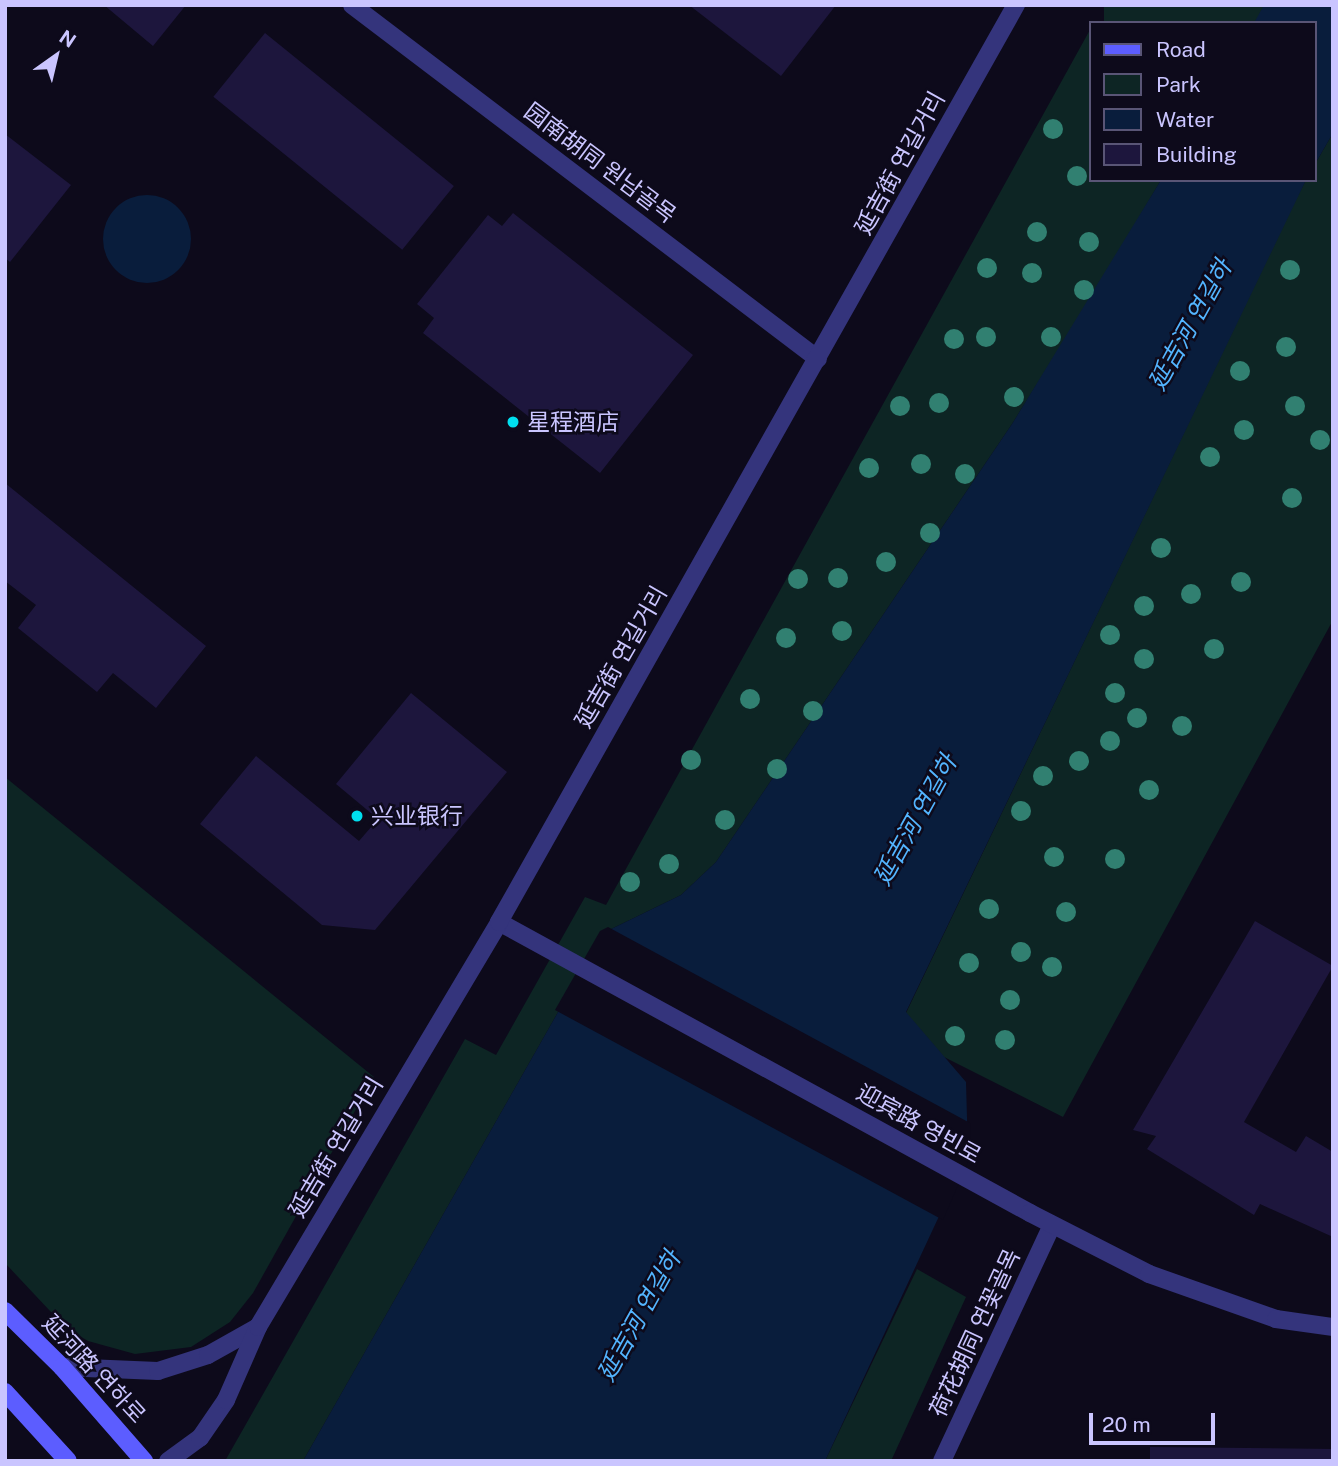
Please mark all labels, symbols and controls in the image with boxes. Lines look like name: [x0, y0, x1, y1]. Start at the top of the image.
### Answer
north arrow: [21, 21, 91, 91]
legend: [1090, 21, 1317, 182]
text: N: [55, 25, 80, 52]
text: Road: [1156, 37, 1206, 62]
text: Park: [1156, 72, 1201, 97]
street label: 延吉街 연길거리: [849, 87, 951, 239]
street label: 园南胡同 원남골목: [519, 97, 681, 229]
text: Water: [1156, 107, 1214, 132]
text: Building: [1156, 142, 1237, 167]
water label: 延吉河 연길하: [1142, 255, 1238, 395]
place label: 星程酒店: [527, 408, 619, 436]
marker: 星程酒店: [505, 414, 521, 430]
street label: 延吉街 연길거리: [569, 581, 673, 733]
water label: 延吉河 연길하: [867, 750, 963, 890]
place label: 兴业银行: [371, 802, 463, 830]
marker: 兴业银行: [349, 808, 365, 824]
street label: 延吉街 연길거리: [283, 1072, 389, 1222]
street label: 迎宾路 영빈로: [852, 1078, 986, 1170]
street label: 荷花胡同 연꽃골목: [924, 1245, 1026, 1421]
water label: 延吉河 연길하: [591, 1246, 687, 1386]
street label: 延河路 연하로: [37, 1309, 151, 1429]
scale bar: [1093, 1400, 1219, 1444]
text: 20 m: [1102, 1412, 1151, 1437]

